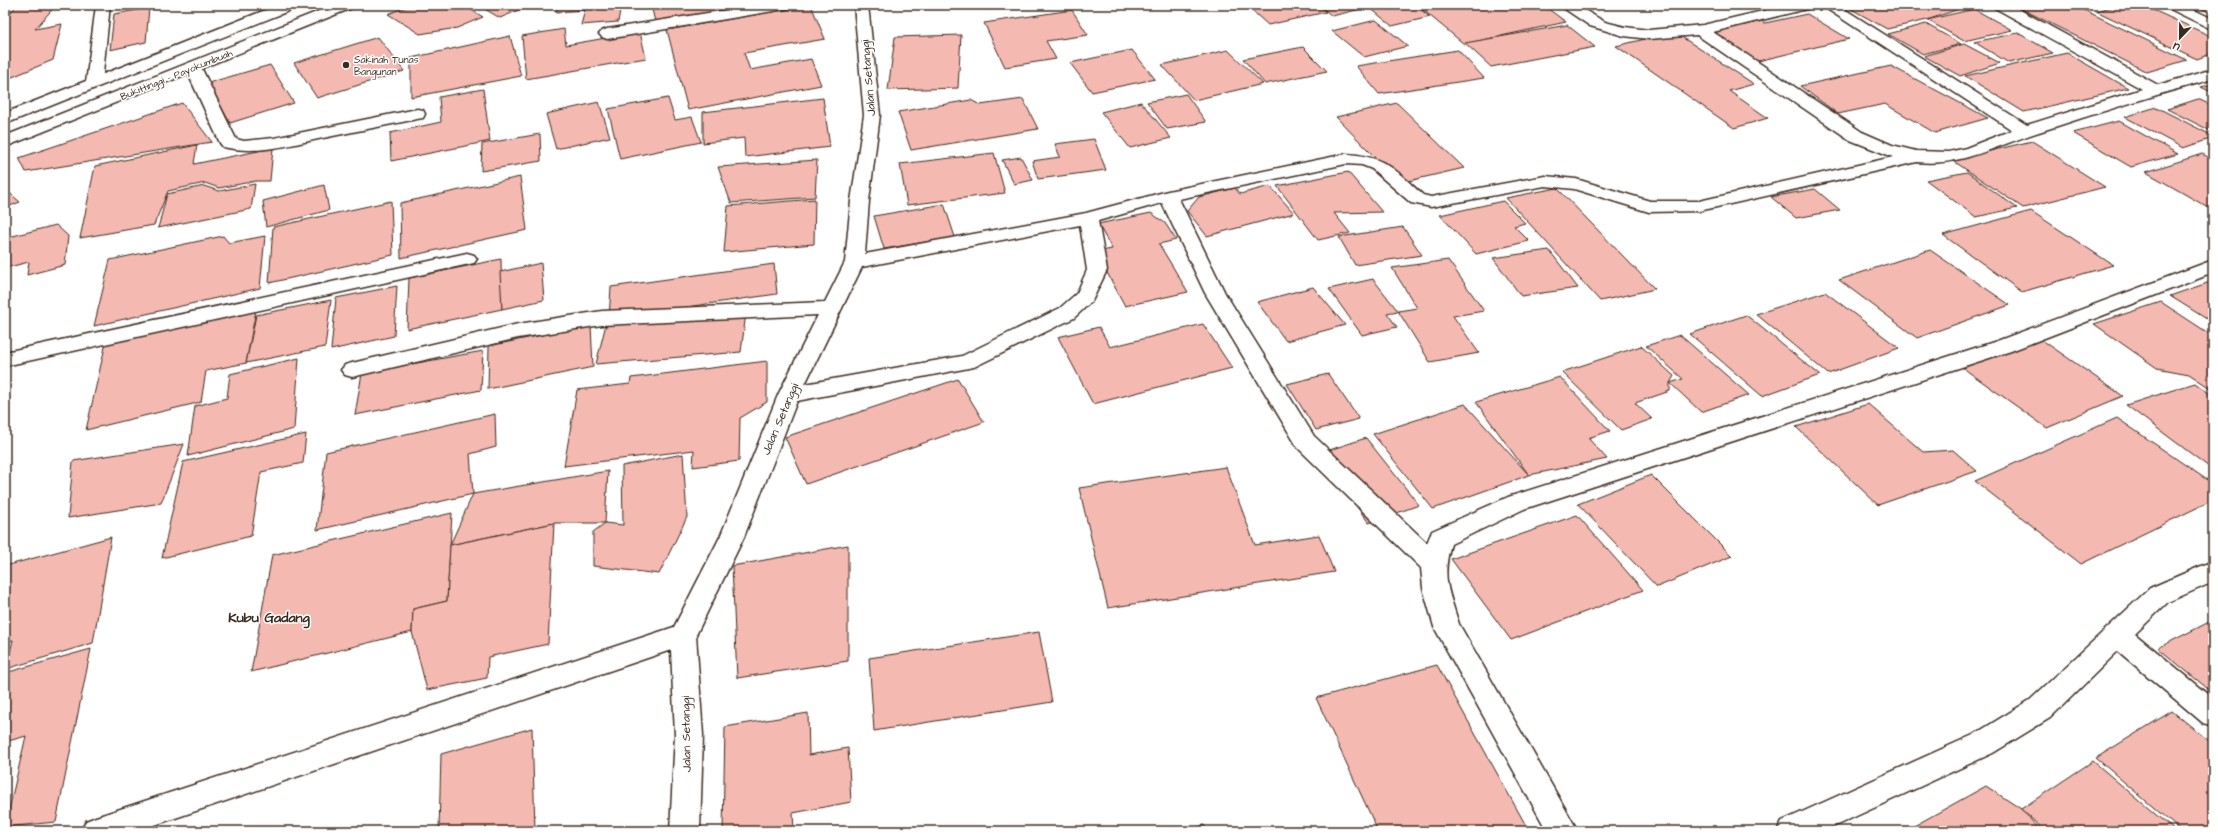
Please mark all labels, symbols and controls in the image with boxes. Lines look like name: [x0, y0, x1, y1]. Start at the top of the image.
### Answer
north arrow: [2160, 18, 2200, 58]
street label: Jalan Setanggi: [857, 39, 881, 117]
text: U: [2171, 39, 2183, 55]
street label: Bukittinggi - Payokumbuah: [118, 46, 235, 105]
place label: Sakinah Tunas Bangunan: [354, 53, 419, 80]
marker: Sakinah Tunas Bangunan: [341, 60, 351, 70]
street label: Jalan Setanggi: [758, 380, 804, 458]
district label: Kubu Gadang: [228, 608, 311, 629]
street label: Jalan Setanggi: [677, 695, 697, 772]

